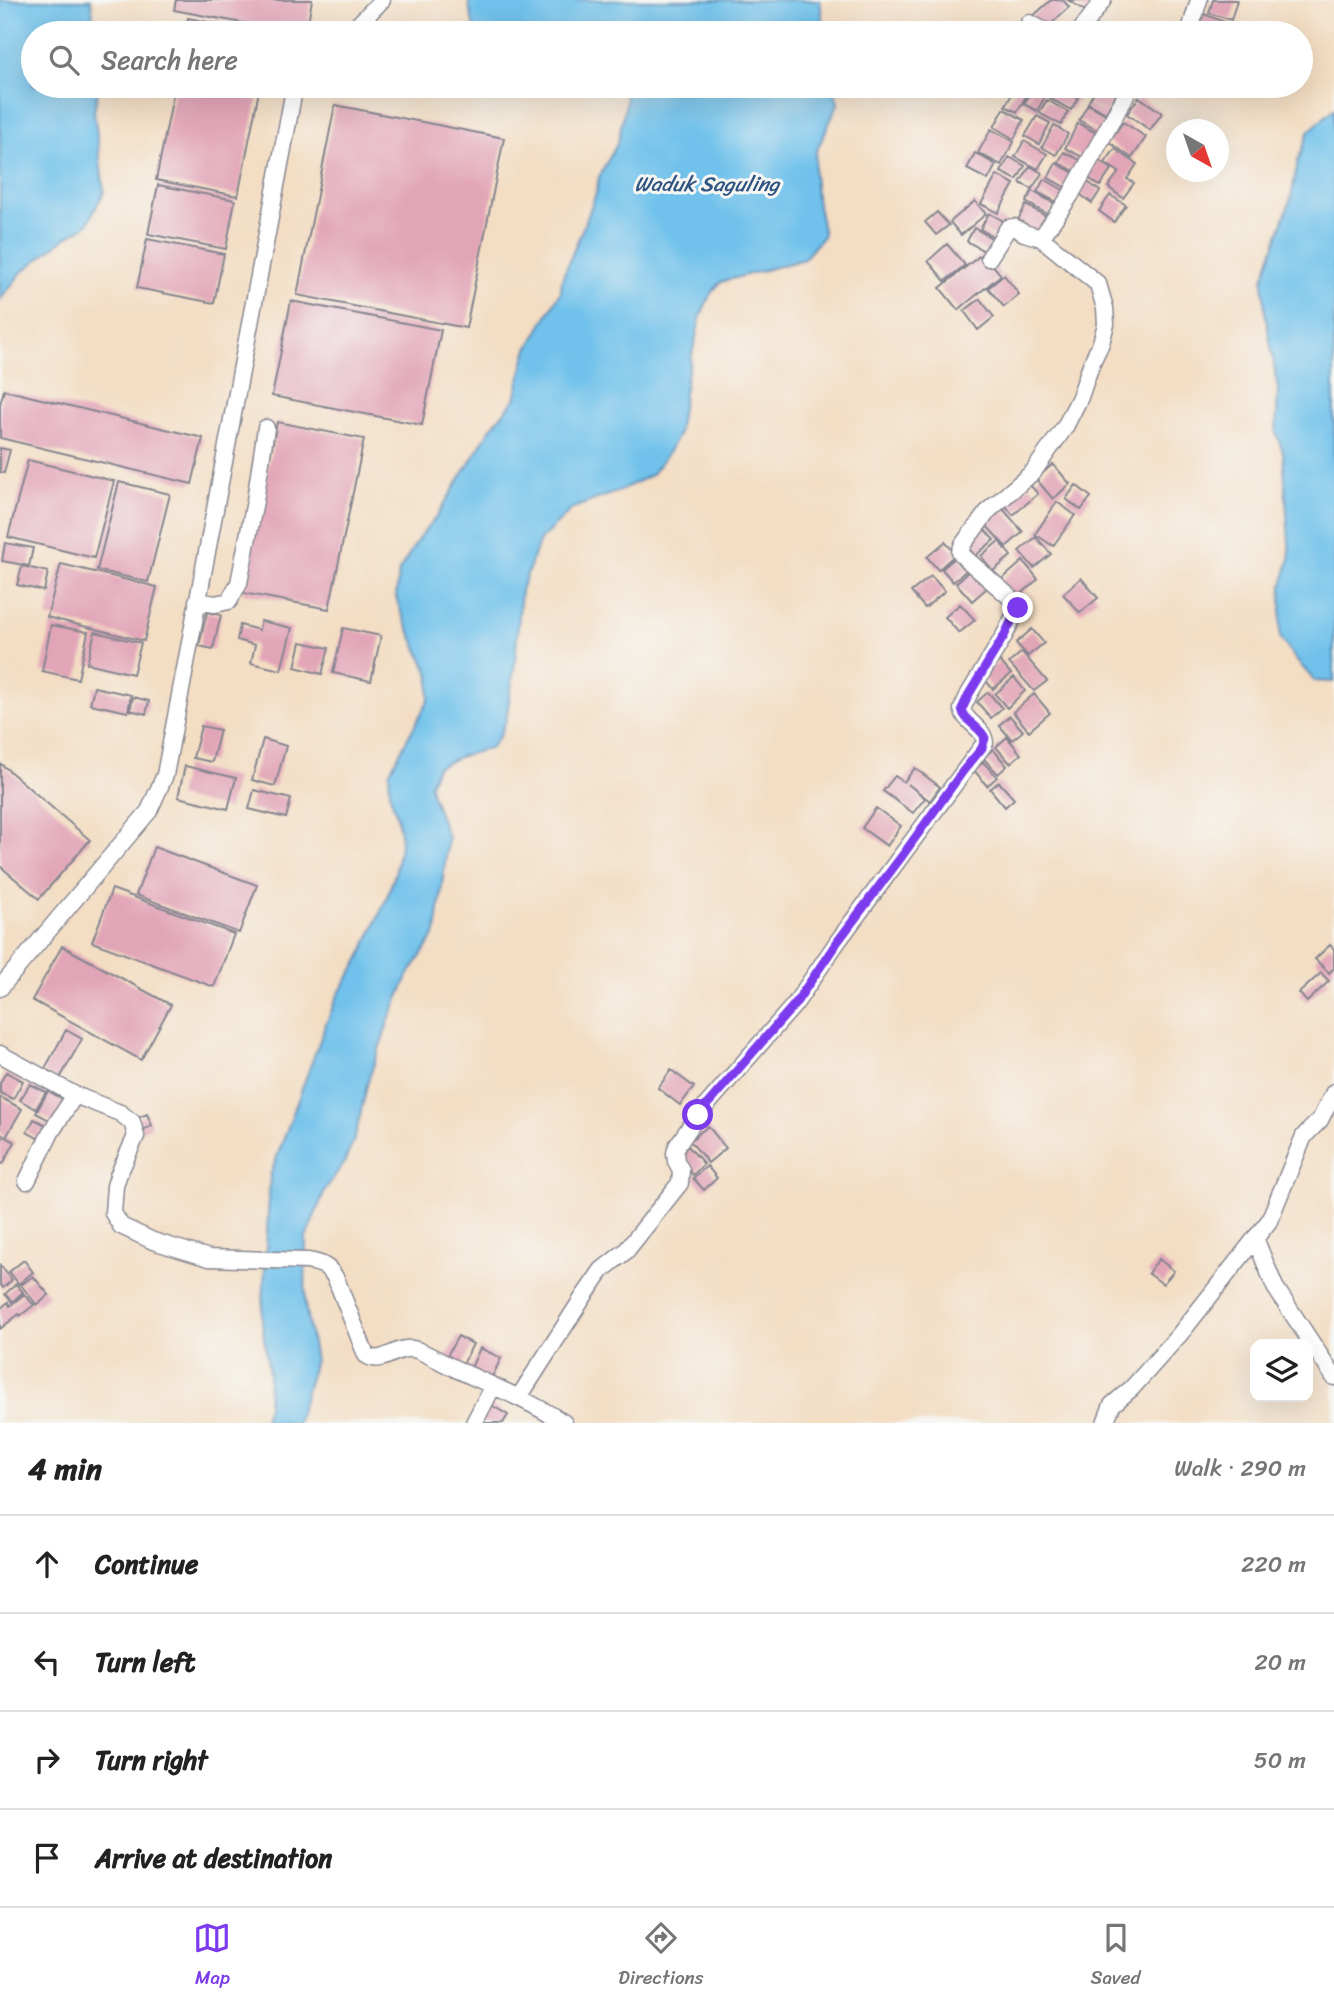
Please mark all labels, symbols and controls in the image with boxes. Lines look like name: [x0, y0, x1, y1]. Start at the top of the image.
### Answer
search box: [21, 21, 1313, 98]
text: Search here: [101, 37, 238, 83]
icon: search: [45, 41, 83, 79]
north arrow: [1166, 119, 1229, 182]
water label: Waduk Saguling: [635, 165, 781, 203]
route end: [1002, 592, 1033, 623]
route start: [682, 1099, 713, 1130]
map controls: [1250, 1339, 1313, 1402]
button: layers: [1250, 1339, 1313, 1402]
text: 4 min: [28, 1442, 102, 1496]
text: Walk · 290 m: [1174, 1448, 1306, 1489]
text: Continue: [95, 1541, 198, 1587]
text: 220 m: [1241, 1544, 1306, 1585]
icon: ahead: [28, 1545, 66, 1583]
text: Turn left: [95, 1639, 195, 1685]
text: 20 m: [1255, 1642, 1306, 1683]
icon: left: [28, 1643, 66, 1681]
text: Turn right: [95, 1737, 208, 1783]
text: 50 m: [1254, 1740, 1306, 1781]
icon: right: [28, 1741, 66, 1779]
text: Arrive at destination: [95, 1835, 332, 1881]
icon: arrive: [28, 1839, 66, 1877]
tab: Map: [193, 1919, 231, 1994]
tab: Directions: [618, 1919, 704, 1994]
tab: Saved: [1090, 1919, 1141, 1994]

